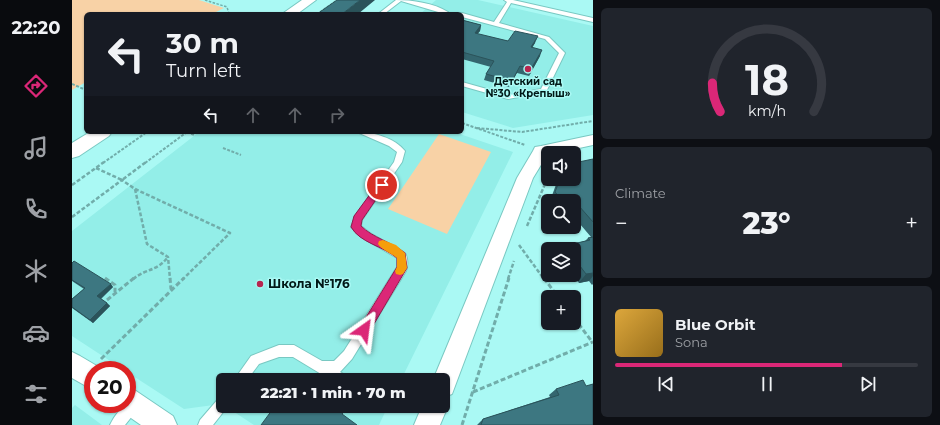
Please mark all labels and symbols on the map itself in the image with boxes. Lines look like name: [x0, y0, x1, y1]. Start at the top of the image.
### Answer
marker: Детский сад №30 «Крепыш»: [523, 64, 533, 74]
place label: Детский сад №30 «Крепыш»: [486, 75, 571, 100]
pin: [365, 168, 399, 202]
place label: Школа №176: [268, 276, 350, 291]
marker: Школа №176: [255, 279, 265, 289]
position arrow: [343, 309, 385, 351]
speed limit sign: 20: [84, 361, 136, 413]

